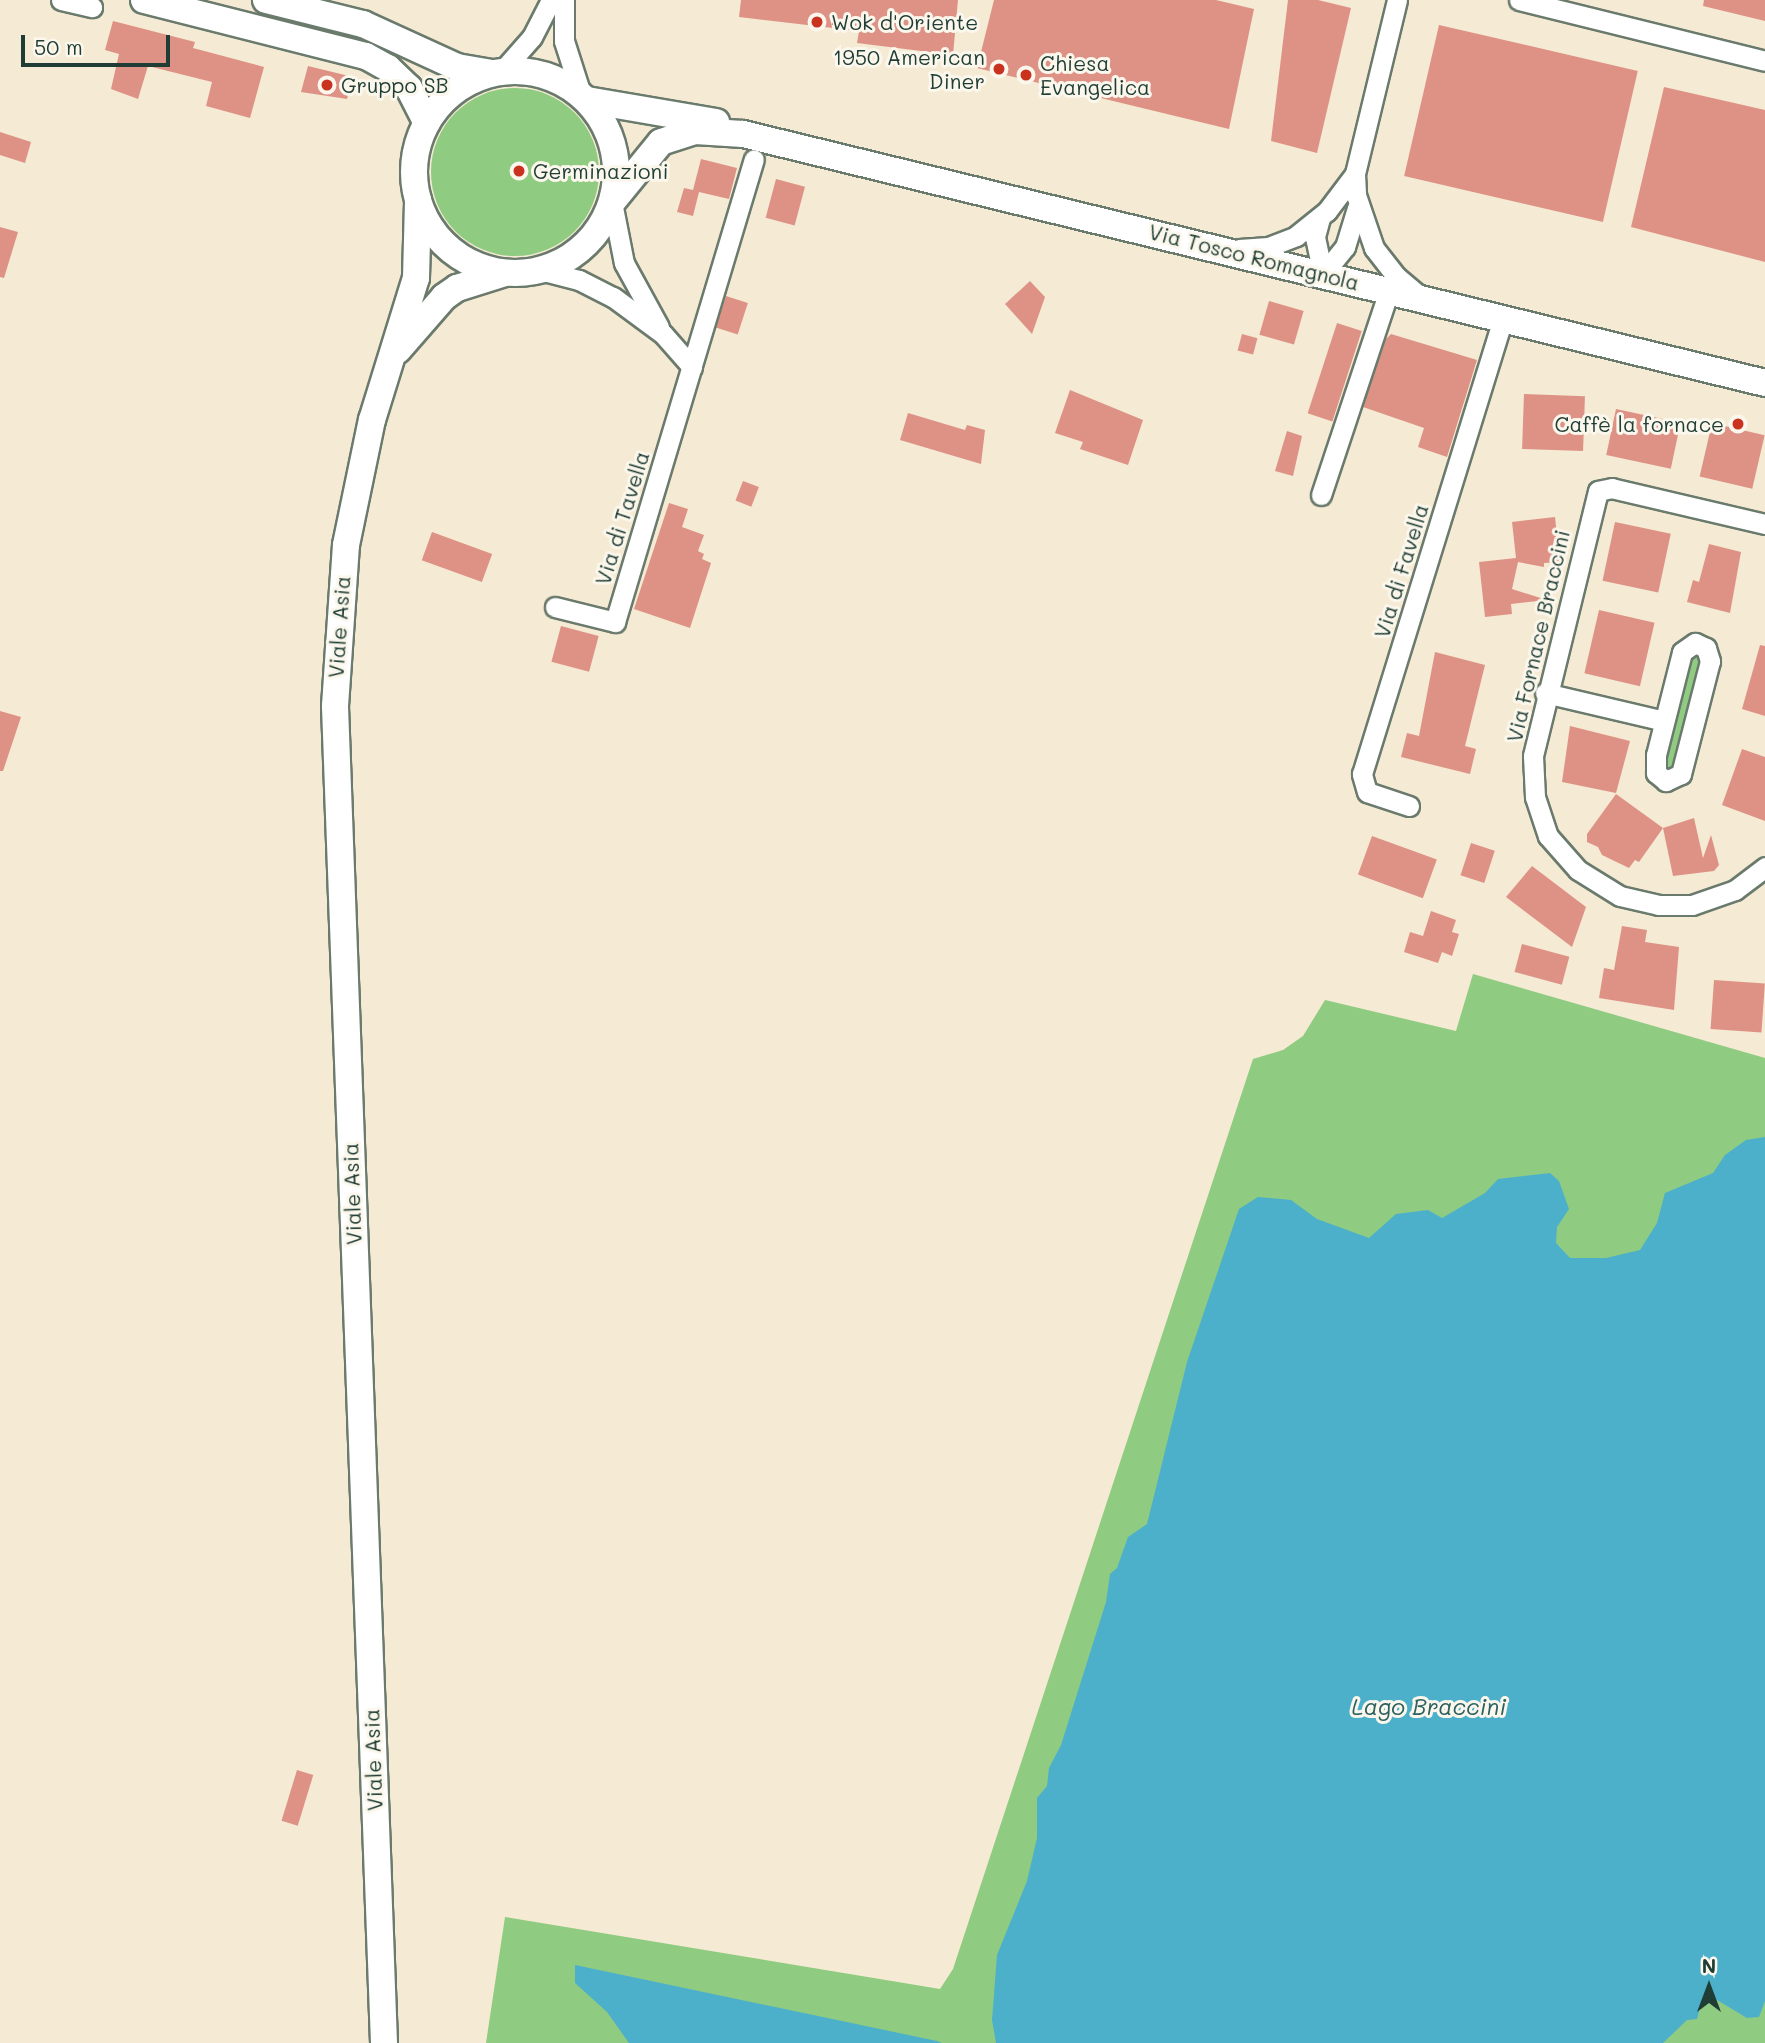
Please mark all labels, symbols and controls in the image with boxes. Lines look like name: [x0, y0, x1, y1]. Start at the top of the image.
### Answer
place label: Wok d'Oriente: [831, 9, 978, 35]
marker: Wok d'Oriente: [809, 14, 825, 30]
scale bar: [24, 21, 173, 65]
text: 50 m: [34, 33, 83, 60]
place label: 1950 American Diner: [833, 44, 985, 94]
place label: Chiesa Evangelica: [1040, 50, 1150, 100]
marker: 1950 American Diner: [991, 61, 1007, 77]
marker: Chiesa Evangelica: [1018, 67, 1034, 83]
place label: Gruppo SB: [341, 72, 449, 98]
marker: Gruppo SB: [319, 77, 335, 93]
place label: Germinazioni: [533, 158, 669, 184]
marker: Germinazioni: [511, 163, 527, 179]
street label: Via Tosco Romagnola: [1146, 219, 1362, 295]
place label: Caffè la fornace: [1554, 411, 1724, 437]
marker: Caffè la fornace: [1730, 416, 1746, 432]
street label: Via di Tavella: [590, 448, 654, 588]
street label: Via di Favella: [1369, 501, 1433, 641]
street label: Via Fornace Braccini: [1501, 527, 1575, 745]
street label: Viale Asia: [323, 575, 355, 679]
street label: Viale Asia: [338, 1142, 366, 1246]
water label: Lago Braccini: [1352, 1692, 1506, 1720]
street label: Viale Asia: [359, 1708, 387, 1812]
north arrow: [1674, 1952, 1744, 2022]
text: N: [1702, 1953, 1716, 1978]

